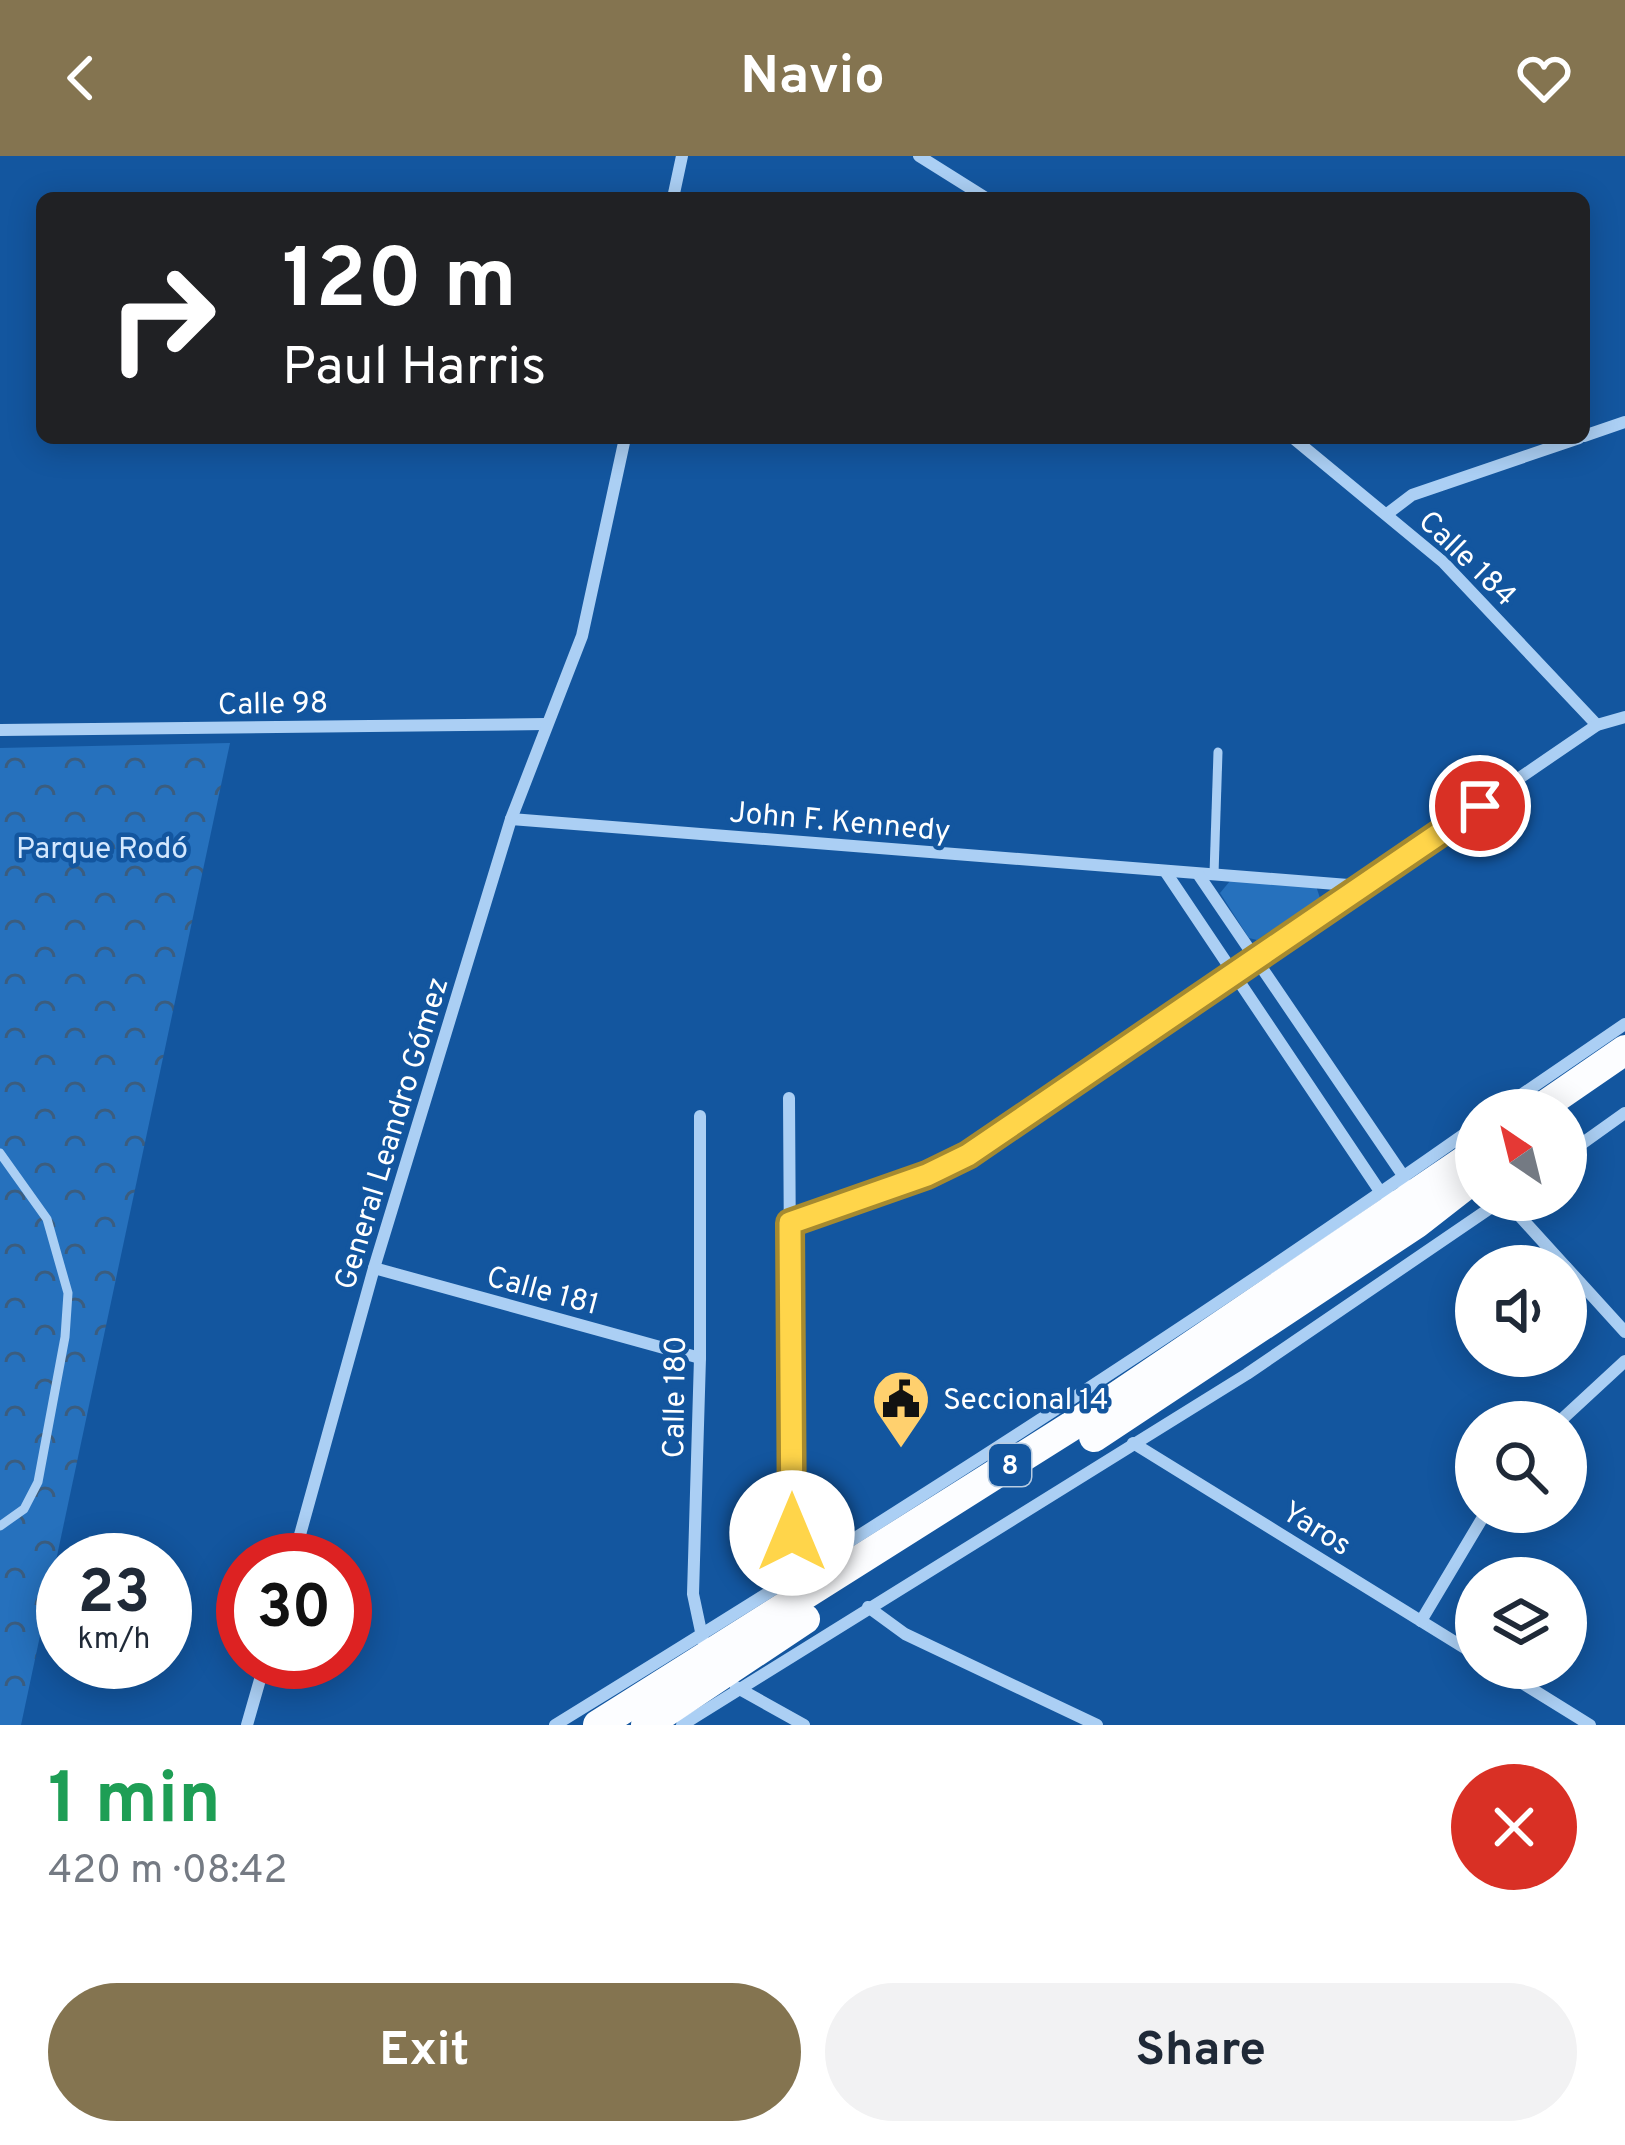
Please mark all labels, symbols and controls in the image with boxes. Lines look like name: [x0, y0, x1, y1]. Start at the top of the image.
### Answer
text: Navio: [740, 44, 885, 113]
icon: back: [48, 45, 114, 111]
icon: heart: [1511, 45, 1577, 111]
text: 120 m: [282, 231, 517, 337]
icon: right: [84, 240, 240, 396]
text: Paul Harris: [282, 335, 546, 404]
street label: Calle 184: [1409, 504, 1523, 616]
street label: Calle 98: [218, 686, 329, 725]
pin: [1429, 755, 1531, 857]
icon: arrive: [1447, 773, 1513, 839]
street label: John F. Kennedy: [728, 795, 952, 852]
park label: Parque Rodó: [16, 832, 188, 869]
street label: General Leandro Gómez: [328, 973, 459, 1294]
north arrow: [1455, 1089, 1587, 1221]
map controls: [1455, 1089, 1587, 1689]
button: sound: [1455, 1245, 1587, 1377]
street label: Calle 181: [482, 1260, 603, 1325]
street label: Calle 180: [657, 1335, 696, 1459]
public building icon: Seccional 14: [870, 1368, 932, 1450]
place label: Seccional 14: [943, 1383, 1109, 1420]
button: search: [1455, 1401, 1587, 1533]
road number: 8: [989, 1444, 1031, 1486]
position arrow: [729, 1470, 855, 1596]
street label: Yaros: [1274, 1495, 1357, 1566]
speed limit sign: 30: [216, 1533, 372, 1689]
button: layers: [1455, 1557, 1587, 1689]
text: 23: [78, 1558, 150, 1634]
text: km/h: [78, 1622, 150, 1659]
text: 1 min: [48, 1757, 221, 1849]
button: close: [1451, 1764, 1577, 1890]
text: 420 m · 08:42: [48, 1848, 287, 1897]
button: Exit: [48, 1983, 801, 2121]
button: Share: [825, 1983, 1577, 2121]

